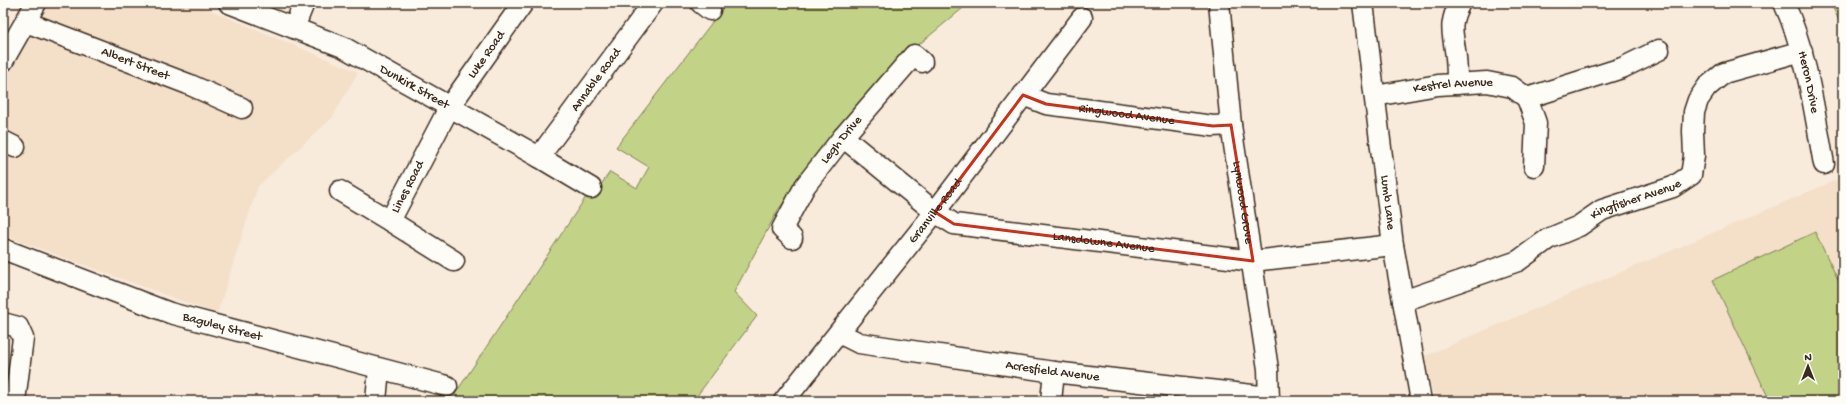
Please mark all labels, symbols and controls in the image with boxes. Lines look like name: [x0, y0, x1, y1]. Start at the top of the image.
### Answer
street label: Luke Road: [464, 27, 509, 81]
street label: Albert Street: [99, 44, 173, 84]
street label: Annable Road: [568, 44, 625, 115]
street label: Heron Drive: [1794, 49, 1822, 115]
street label: Dunkirk Street: [376, 61, 453, 113]
street label: Kestrel Avenue: [1412, 75, 1495, 97]
street label: Ringwood Avenue: [1078, 101, 1176, 128]
street label: Legh Drive: [818, 113, 866, 167]
street label: Lines Road: [388, 157, 428, 215]
street label: Lynwood Grove: [1229, 160, 1256, 245]
street label: Granville Road: [905, 174, 966, 247]
street label: Lumb Lane: [1377, 174, 1399, 231]
street label: Kingfisher Avenue: [1587, 176, 1685, 223]
street label: Lansdowne Avenue: [1052, 229, 1156, 256]
street label: Baguley Street: [180, 309, 265, 345]
north arrow: [1788, 346, 1828, 386]
text: N: [1804, 352, 1812, 364]
street label: Acresfield Avenue: [1005, 357, 1101, 385]

